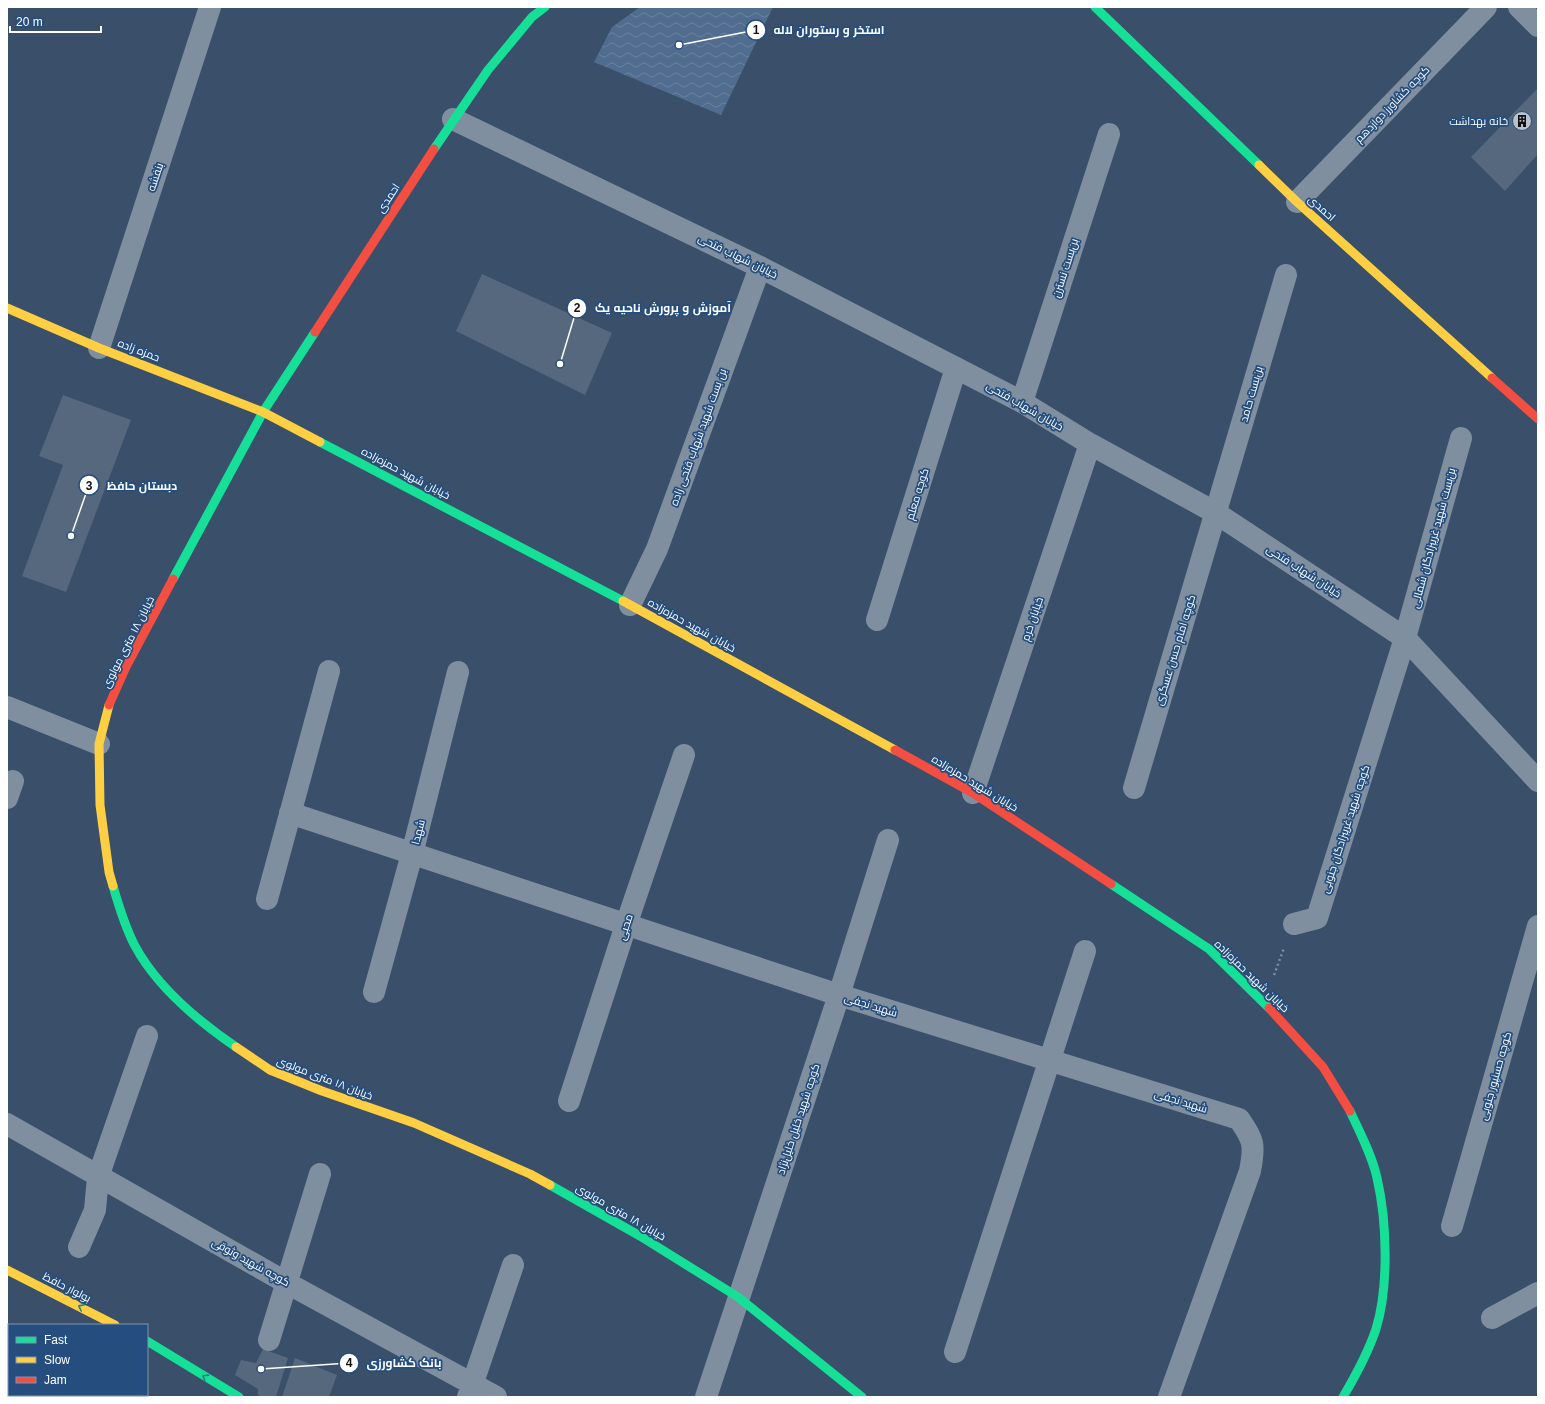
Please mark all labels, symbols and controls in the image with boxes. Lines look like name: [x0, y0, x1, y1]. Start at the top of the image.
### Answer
scale bar: [10, 8, 101, 34]
text: 20 m: [16, 15, 43, 29]
callout: استخر و رستوران لاله: [746, 18, 893, 42]
text: 1: [753, 23, 760, 37]
text: استخر و رستوران لاله: [773, 23, 885, 38]
street label: کوچه کشاورز دوازدهم: [1352, 63, 1433, 146]
building icon: خانه بهداشت: [1511, 110, 1533, 132]
place label: خانه بهداشت: [1449, 115, 1508, 128]
street label: بنفشه: [145, 161, 165, 193]
street label: احمدی: [374, 181, 403, 215]
street label: احمدی: [1305, 193, 1338, 224]
street label: خیابان شهاب فتحی: [696, 232, 780, 281]
street label: بن‌بست نسترن: [1050, 237, 1081, 299]
callout: آموزش و پرورش ناحیه یک: [567, 296, 739, 320]
text: 2: [574, 301, 581, 315]
text: آموزش و پرورش ناحیه یک: [595, 301, 731, 317]
street label: حمزه زاده: [116, 337, 162, 364]
street label: بن‌بست حامد: [1237, 365, 1266, 424]
street label: بن بست شهید شهاب فتحی زاده: [668, 367, 729, 507]
street label: خیابان شهاب فتحی: [984, 379, 1066, 434]
street label: خیابان شهید حمزه‌زاده: [359, 445, 452, 502]
street label: بن‌بست شهید غریبزادگان شمالی: [1408, 466, 1459, 610]
street label: کوچه معلم: [903, 467, 932, 522]
callout: دبستان حافظ: [79, 473, 185, 497]
text: 3: [86, 479, 93, 493]
text: دبستان حافظ: [107, 479, 177, 494]
street label: خیابان شهاب فتحی: [1264, 542, 1344, 600]
street label: کوچه امام حسن عسگری: [1152, 593, 1199, 707]
street label: خیابان ۱۸ متری مولوی: [100, 594, 157, 690]
street label: خیابان شهید حمزه‌زاده: [646, 596, 738, 655]
street label: خیابان خرم: [1019, 596, 1047, 643]
street label: خیابان شهید حمزه‌زاده: [929, 752, 1020, 814]
street label: کوچه شهید غریبزادگان جنوبی: [1319, 763, 1372, 895]
street label: شهدا: [409, 818, 428, 846]
street label: محبی: [615, 912, 636, 942]
street label: خیابان شهید حمزه‌زاده: [1212, 937, 1292, 1015]
street label: شهید نجفی: [843, 991, 899, 1020]
street label: کوچه حسنپور جنوبی: [1477, 1030, 1514, 1122]
street label: خیابان ۱۸ متری مولوی: [275, 1054, 375, 1103]
street label: کوچه شهید خلیل خلیل‌نژاد: [774, 1062, 823, 1176]
street label: شهید نجفی: [1153, 1087, 1209, 1116]
street label: خیابان ۱۸ متری مولوی: [573, 1181, 668, 1243]
street label: کوچه شهید وثوقی: [210, 1236, 292, 1289]
street label: بولوار حافظ: [40, 1270, 93, 1305]
one-way arrow: [77, 1305, 85, 1312]
legend: [8, 1324, 148, 1396]
text: Fast: [44, 1333, 68, 1347]
callout: بانک کشاورزی: [339, 1351, 450, 1375]
text: Slow: [44, 1353, 70, 1367]
text: 4: [346, 1356, 353, 1370]
text: بانک کشاورزی: [366, 1356, 442, 1371]
text: Jam: [44, 1373, 67, 1387]
one-way arrow: [202, 1374, 209, 1381]

